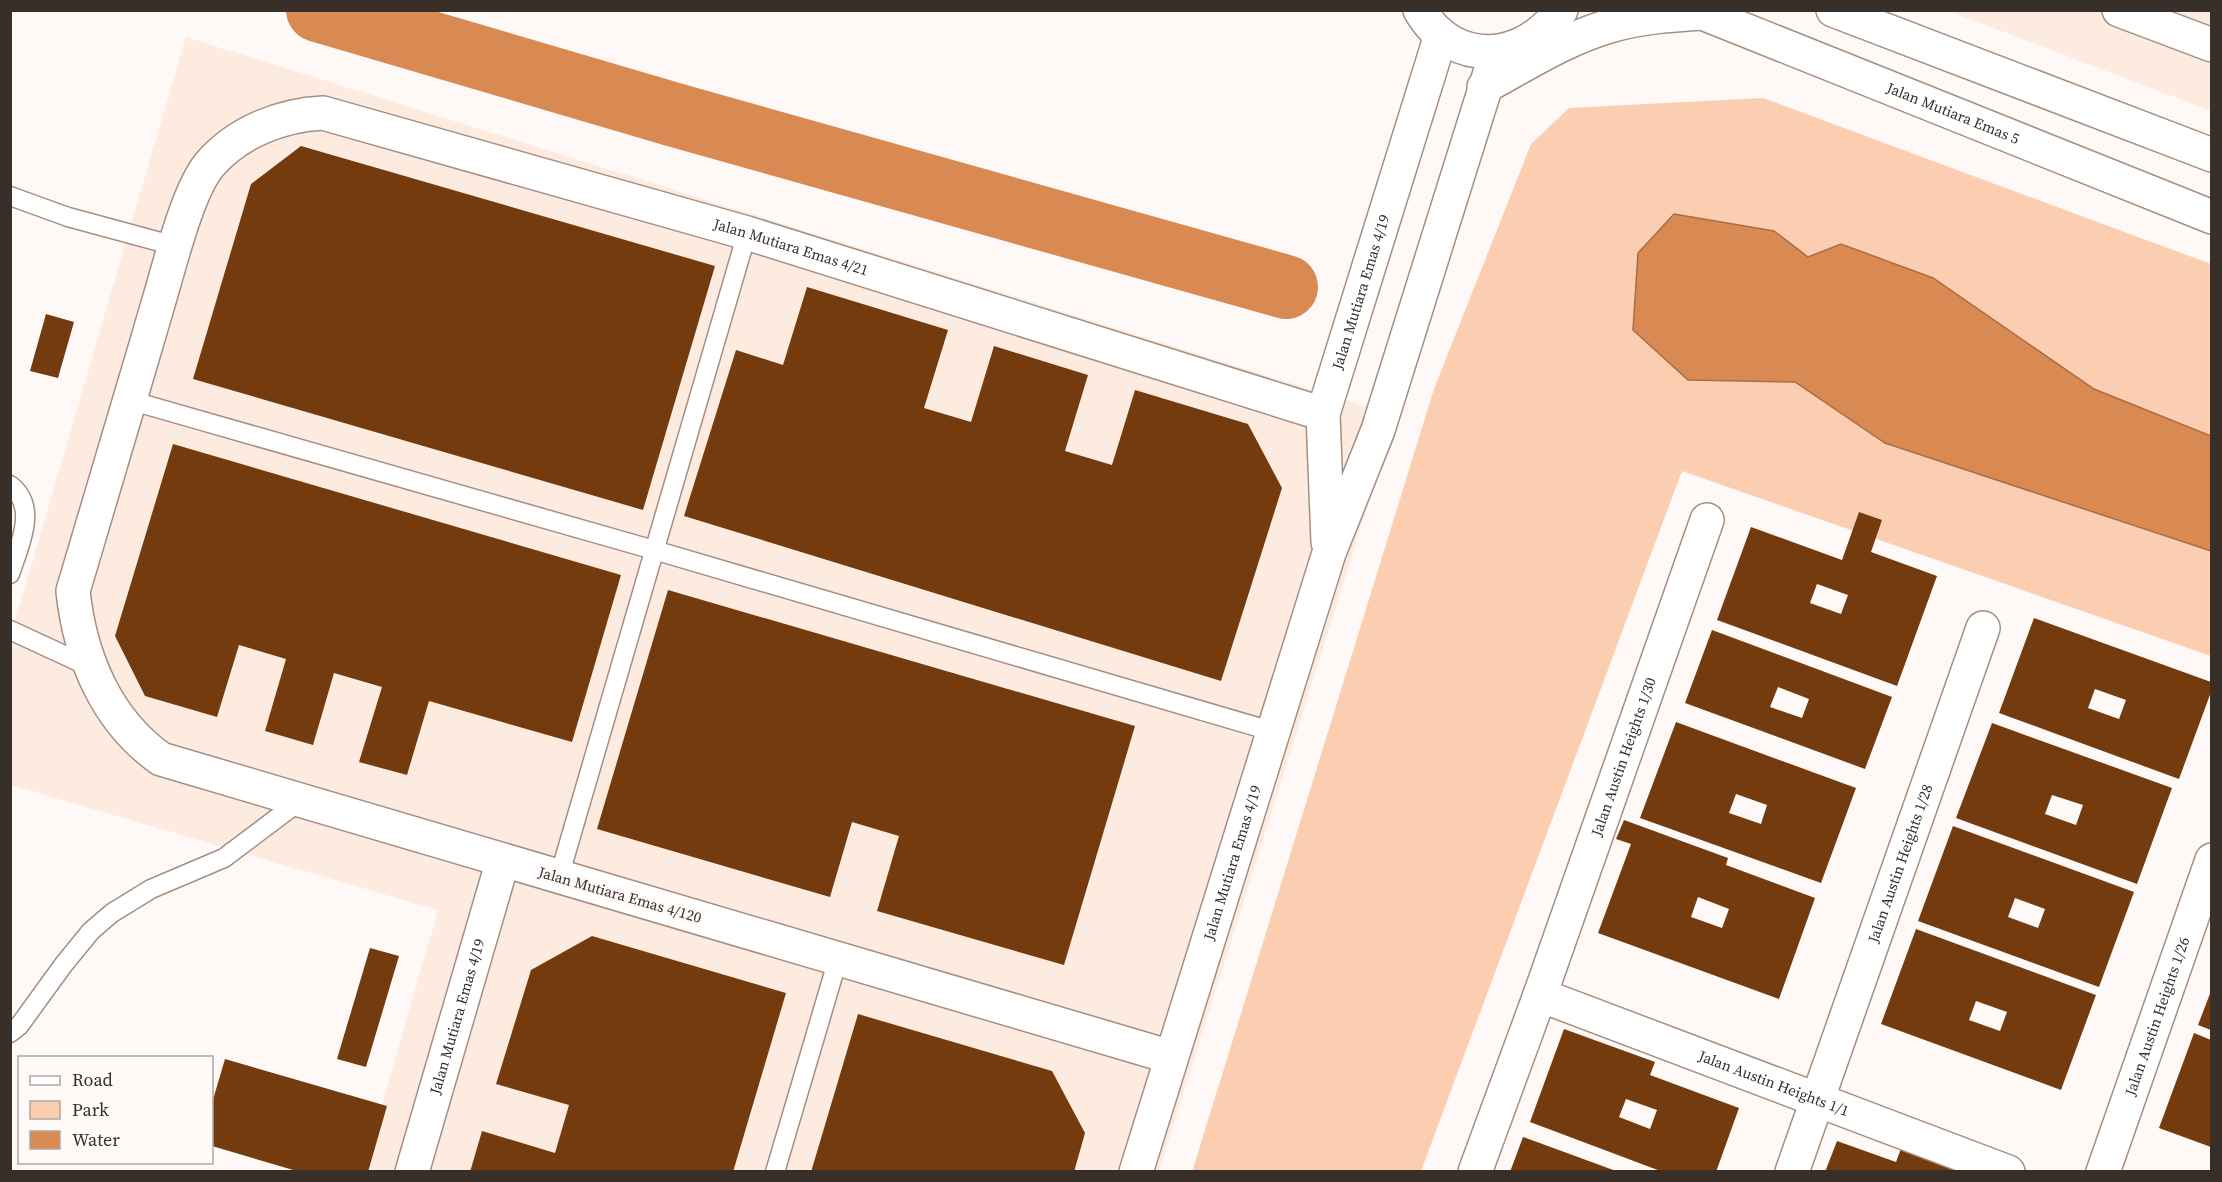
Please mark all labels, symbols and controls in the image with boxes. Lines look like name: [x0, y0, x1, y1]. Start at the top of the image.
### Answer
street label: Jalan Mutiara Emas 5: [1883, 76, 2023, 149]
street label: Jalan Mutiara Emas 4/19: [1326, 212, 1395, 373]
street label: Jalan Mutiara Emas 4/21: [710, 213, 871, 281]
street label: Jalan Austin Heights 1/30: [1585, 674, 1661, 840]
street label: Jalan Austin Heights 1/28: [1862, 781, 1937, 946]
street label: Jalan Mutiara Emas 4/19: [1198, 782, 1266, 944]
street label: Jalan Mutiara Emas 4/120: [535, 861, 704, 928]
street label: Jalan Austin Heights 1/26: [2119, 934, 2194, 1099]
street label: Jalan Mutiara Emas 4/19: [424, 936, 490, 1098]
street label: Jalan Austin Heights 1/1: [1695, 1045, 1852, 1121]
legend: [18, 1056, 213, 1164]
text: Road: [72, 1067, 113, 1092]
text: Park: [72, 1097, 109, 1122]
text: Water: [72, 1127, 120, 1152]

